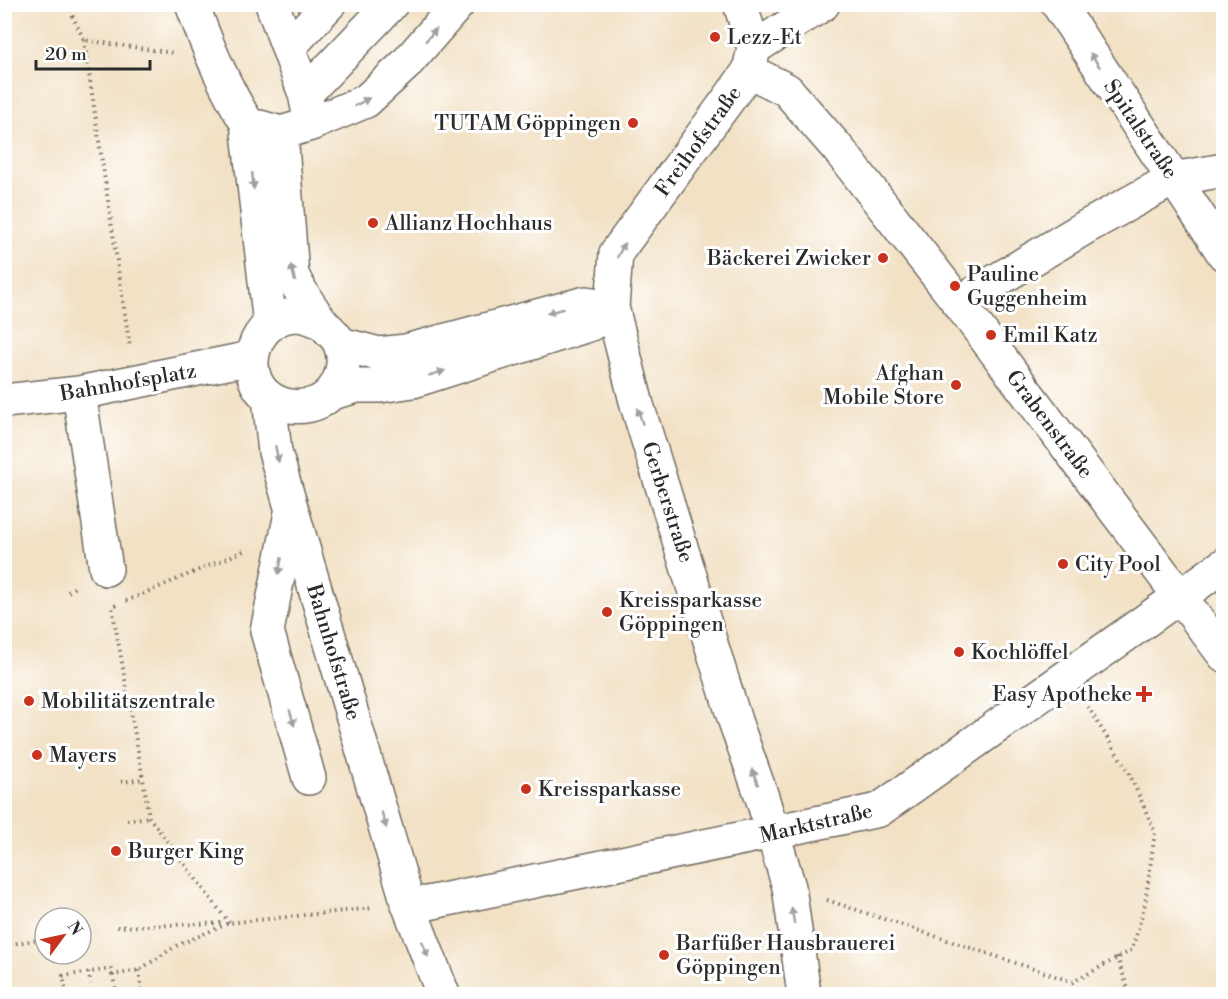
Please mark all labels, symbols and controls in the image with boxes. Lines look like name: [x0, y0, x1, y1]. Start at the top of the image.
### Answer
place label: Lezz-Et: [727, 25, 802, 51]
one-way arrow: [424, 28, 437, 43]
marker: Lezz-Et: [708, 30, 722, 44]
scale bar: [36, 33, 150, 71]
text: 20 m: [45, 43, 87, 66]
one-way arrow: [1089, 52, 1100, 69]
street label: Spitalstraße: [1097, 75, 1183, 184]
street label: Freihofstraße: [650, 81, 748, 202]
one-way arrow: [354, 97, 371, 107]
place label: TUTAM Göppingen: [434, 111, 621, 137]
marker: TUTAM Göppingen: [626, 116, 640, 130]
one-way arrow: [248, 172, 258, 191]
place label: Allianz Hochhaus: [384, 211, 552, 237]
marker: Allianz Hochhaus: [366, 216, 380, 230]
one-way arrow: [615, 241, 625, 259]
place label: Bäckerei Zwicker: [706, 246, 871, 272]
marker: Bäckerei Zwicker: [876, 251, 890, 265]
place label: Pauline Guggenheim: [967, 262, 1088, 312]
one-way arrow: [288, 264, 298, 282]
marker: Pauline Guggenheim: [948, 279, 962, 293]
one-way arrow: [546, 307, 564, 316]
place label: Emil Katz: [1003, 323, 1098, 349]
marker: Emil Katz: [984, 328, 998, 342]
street label: Bahnhofsplatz: [57, 358, 198, 408]
place label: Afghan Mobile Store: [823, 361, 944, 411]
street label: Grabenstraße: [1000, 365, 1098, 484]
one-way arrow: [428, 368, 446, 378]
marker: Afghan Mobile Store: [949, 378, 963, 392]
one-way arrow: [635, 407, 645, 425]
street label: Gerberstraße: [635, 439, 699, 566]
one-way arrow: [272, 445, 282, 463]
place label: City Pool: [1075, 552, 1161, 578]
one-way arrow: [275, 556, 284, 575]
marker: City Pool: [1056, 557, 1070, 571]
street label: Bahnhofstraße: [300, 580, 366, 724]
place label: Kreissparkasse Göppingen: [619, 588, 762, 638]
marker: Kreissparkasse Göppingen: [600, 605, 614, 619]
place label: Kochlöffel: [971, 640, 1069, 666]
marker: Kochlöffel: [952, 645, 966, 659]
place label: Easy Apotheke: [992, 682, 1132, 708]
marker: Easy Apotheke: [1137, 687, 1151, 701]
place label: Mobilitätszentrale: [41, 689, 215, 715]
marker: Mobilitätszentrale: [22, 694, 36, 708]
one-way arrow: [288, 709, 297, 727]
place label: Mayers: [49, 743, 117, 769]
marker: Mayers: [30, 748, 44, 762]
one-way arrow: [749, 768, 759, 786]
place label: Kreissparkasse: [538, 777, 681, 803]
marker: Kreissparkasse: [519, 782, 533, 796]
street label: Marktstraße: [757, 798, 875, 850]
one-way arrow: [379, 810, 389, 829]
place label: Burger King: [127, 839, 244, 865]
marker: Burger King: [109, 844, 123, 858]
north arrow: [33, 906, 93, 966]
one-way arrow: [788, 906, 797, 925]
text: N: [63, 918, 87, 939]
place label: Barfüßer Hausbrauerei Göppingen: [675, 931, 896, 981]
one-way arrow: [421, 941, 431, 959]
marker: Barfüßer Hausbrauerei Göppingen: [657, 948, 671, 962]

